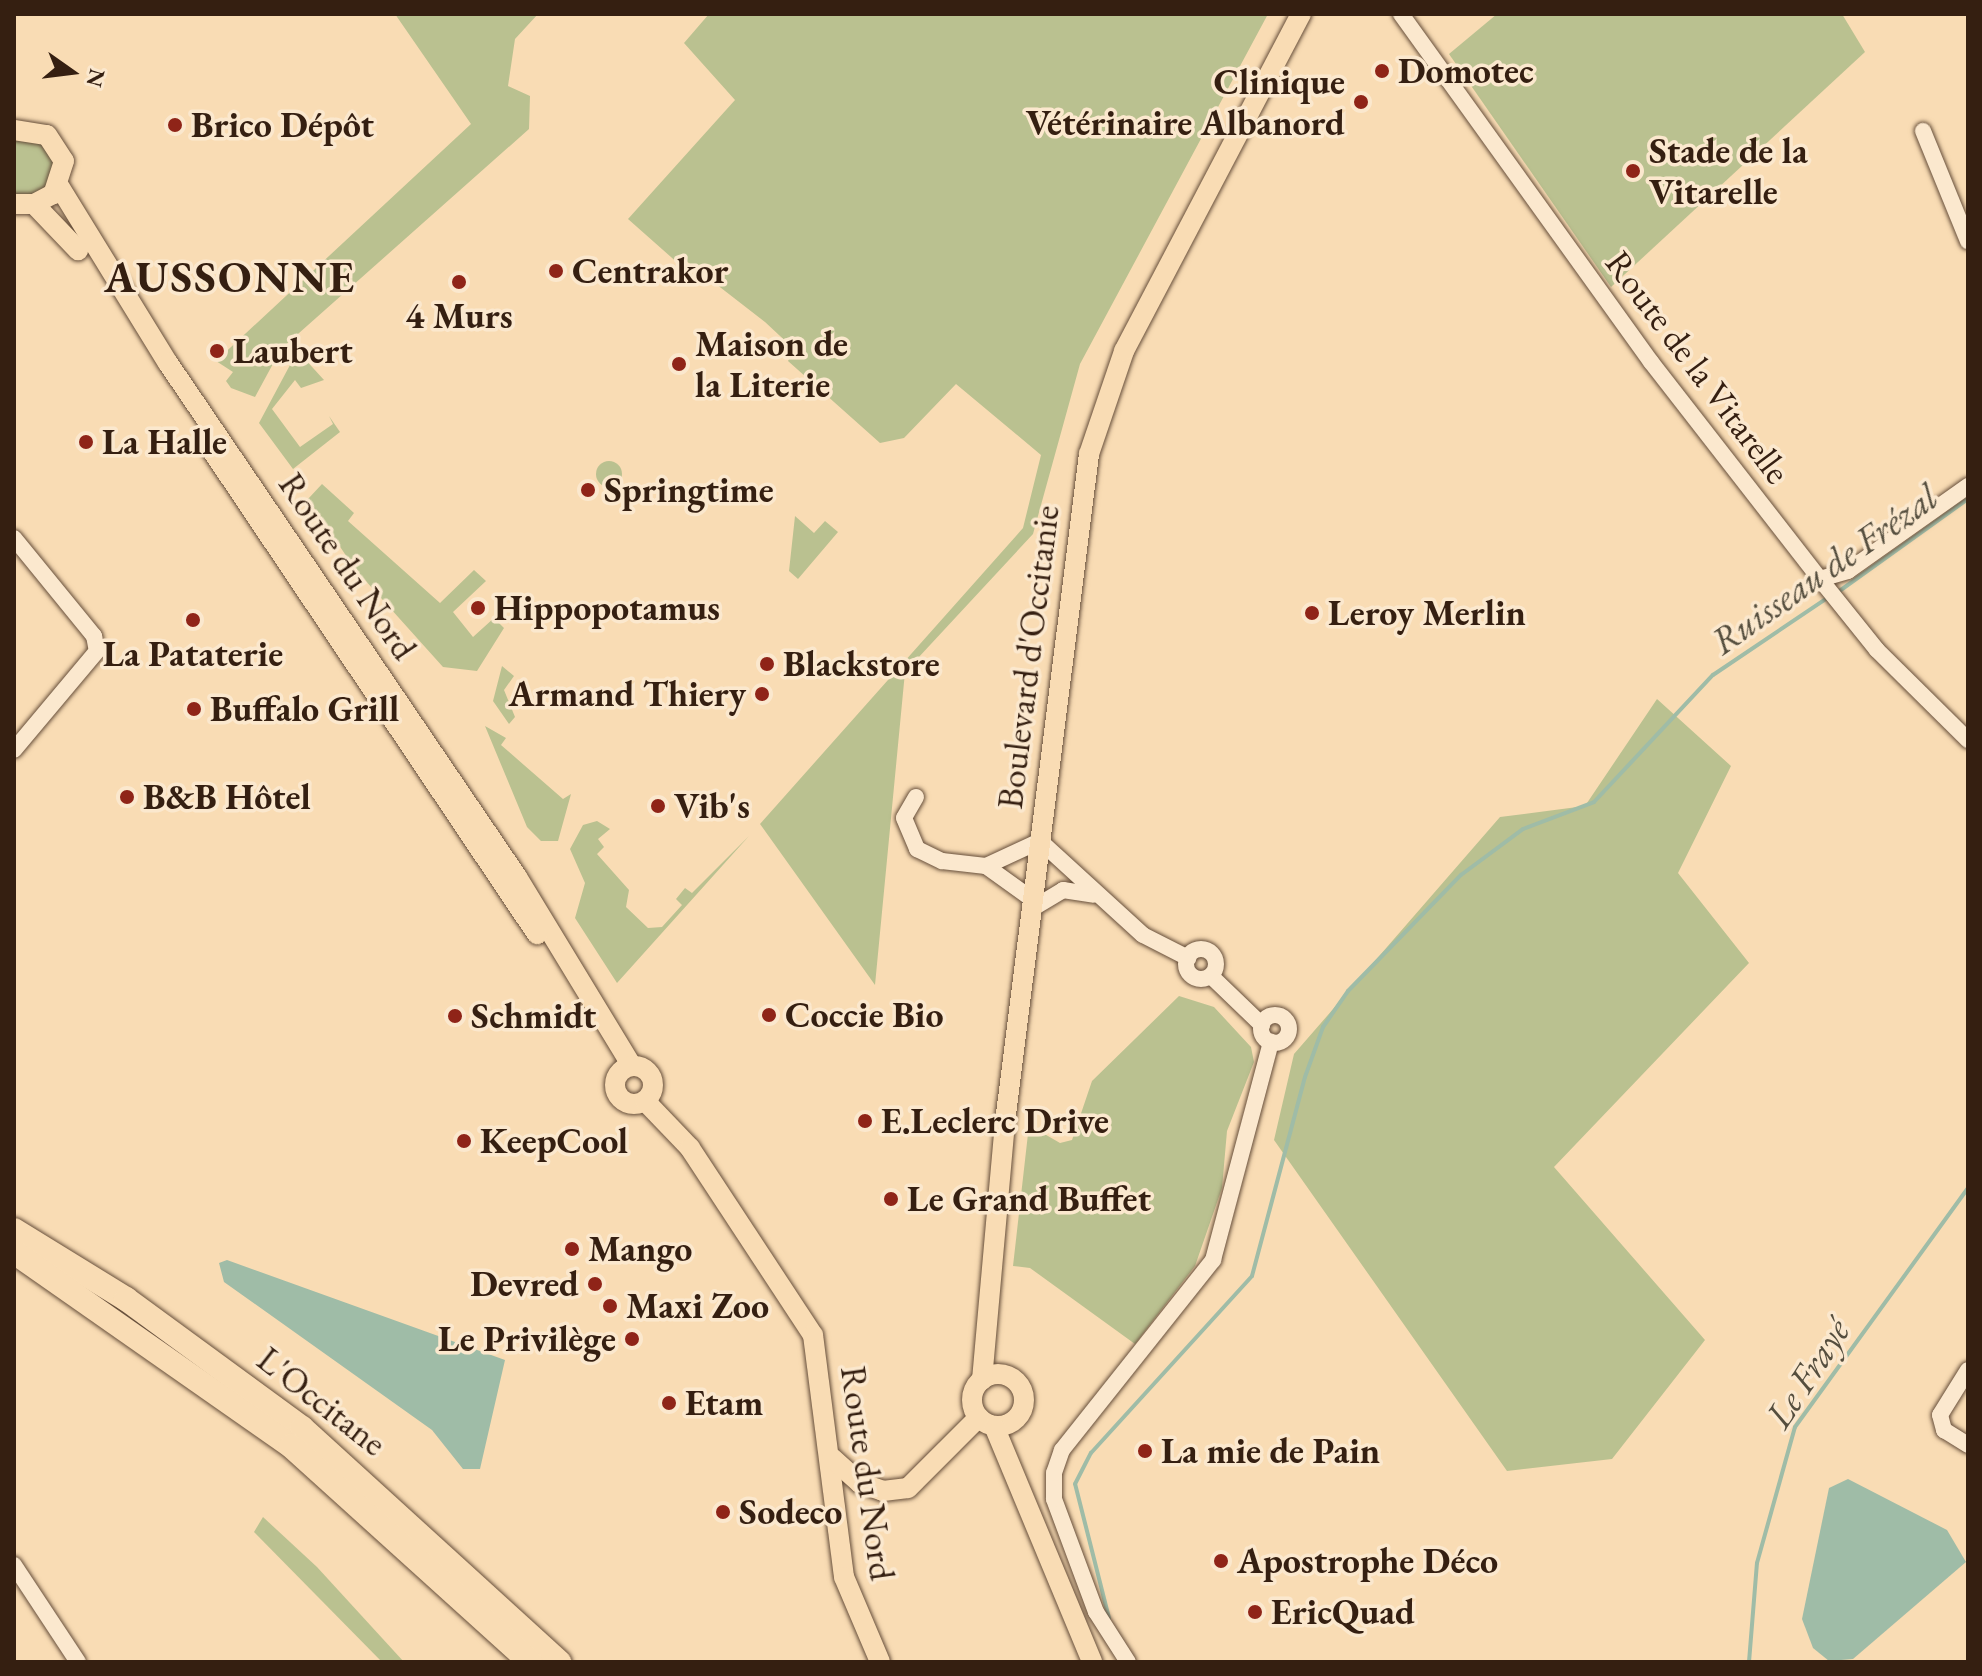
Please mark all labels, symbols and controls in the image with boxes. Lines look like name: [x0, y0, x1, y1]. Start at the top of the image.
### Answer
north arrow: [32, 32, 112, 112]
place label: Domotec: [1398, 49, 1534, 93]
place label: Clinique Vétérinaire Albanord: [1026, 59, 1345, 144]
marker: Domotec: [1373, 62, 1391, 80]
text: N: [80, 66, 112, 90]
marker: Clinique Vétérinaire Albanord: [1352, 93, 1370, 111]
place label: Brico Dépôt: [191, 103, 374, 147]
marker: Brico Dépôt: [166, 116, 184, 134]
place label: Stade de la Vitarelle: [1649, 128, 1808, 213]
marker: Stade de la Vitarelle: [1624, 162, 1642, 180]
street label: Route de la Vitarelle: [1596, 242, 1800, 492]
place label: Centrakor: [572, 249, 728, 293]
district label: AUSSONNE: [104, 251, 356, 303]
marker: Centrakor: [547, 262, 565, 280]
marker: 4 Murs: [450, 273, 468, 291]
place label: 4 Murs: [405, 294, 513, 338]
place label: Maison de la Literie: [695, 321, 848, 406]
place label: Laubert: [233, 329, 353, 373]
marker: Laubert: [208, 342, 226, 360]
marker: Maison de la Literie: [670, 355, 688, 373]
place label: La Halle: [102, 420, 227, 464]
marker: La Halle: [77, 433, 95, 451]
street label: Route du Nord: [270, 464, 426, 668]
place label: Springtime: [604, 468, 774, 512]
water label: Ruisseau de Frézal: [1702, 474, 1946, 664]
marker: Springtime: [579, 481, 597, 499]
street label: Boulevard d'Occitanie: [988, 503, 1068, 811]
place label: Hippopotamus: [494, 586, 720, 630]
place label: Leroy Merlin: [1328, 591, 1526, 635]
marker: Hippopotamus: [469, 599, 487, 617]
marker: Leroy Merlin: [1303, 604, 1321, 622]
marker: La Pataterie: [184, 611, 202, 629]
place label: La Pataterie: [103, 632, 283, 676]
place label: Blackstore: [783, 642, 940, 686]
marker: Blackstore: [758, 655, 776, 673]
place label: Armand Thiery: [509, 672, 746, 716]
marker: Armand Thiery: [753, 685, 771, 703]
place label: Buffalo Grill: [210, 687, 399, 731]
marker: Buffalo Grill: [185, 700, 203, 718]
place label: B&B Hôtel: [143, 775, 311, 819]
place label: Vib's: [674, 784, 750, 828]
marker: B&B Hôtel: [118, 788, 136, 806]
marker: Vib's: [649, 797, 667, 815]
place label: Coccie Bio: [785, 993, 944, 1037]
place label: Schmidt: [471, 994, 596, 1038]
marker: Coccie Bio: [760, 1006, 778, 1024]
marker: Schmidt: [446, 1007, 464, 1025]
place label: E.Leclerc Drive: [881, 1099, 1109, 1143]
marker: E.Leclerc Drive: [856, 1112, 874, 1130]
place label: KeepCool: [480, 1119, 628, 1163]
marker: KeepCool: [455, 1132, 473, 1150]
place label: Le Grand Buffet: [907, 1177, 1151, 1221]
marker: Le Grand Buffet: [882, 1190, 900, 1208]
place label: Mango: [588, 1227, 692, 1271]
marker: Mango: [563, 1240, 581, 1258]
place label: Devred: [470, 1262, 579, 1306]
marker: Devred: [586, 1275, 604, 1293]
place label: Maxi Zoo: [626, 1284, 769, 1328]
marker: Maxi Zoo: [601, 1297, 619, 1315]
water label: Le Frayé: [1755, 1310, 1859, 1436]
place label: Le Privilège: [438, 1317, 616, 1361]
marker: Le Privilège: [623, 1330, 641, 1348]
street label: L'Occitane: [249, 1337, 395, 1465]
street label: Route du Nord: [832, 1363, 904, 1583]
place label: Etam: [685, 1381, 763, 1425]
marker: Etam: [660, 1394, 678, 1412]
place label: La mie de Pain: [1161, 1429, 1380, 1473]
marker: La mie de Pain: [1136, 1442, 1154, 1460]
place label: Sodeco: [739, 1490, 842, 1534]
marker: Sodeco: [714, 1503, 732, 1521]
place label: Apostrophe Déco: [1237, 1539, 1498, 1583]
marker: Apostrophe Déco: [1212, 1552, 1230, 1570]
place label: EricQuad: [1271, 1590, 1415, 1634]
marker: EricQuad: [1246, 1603, 1264, 1621]

